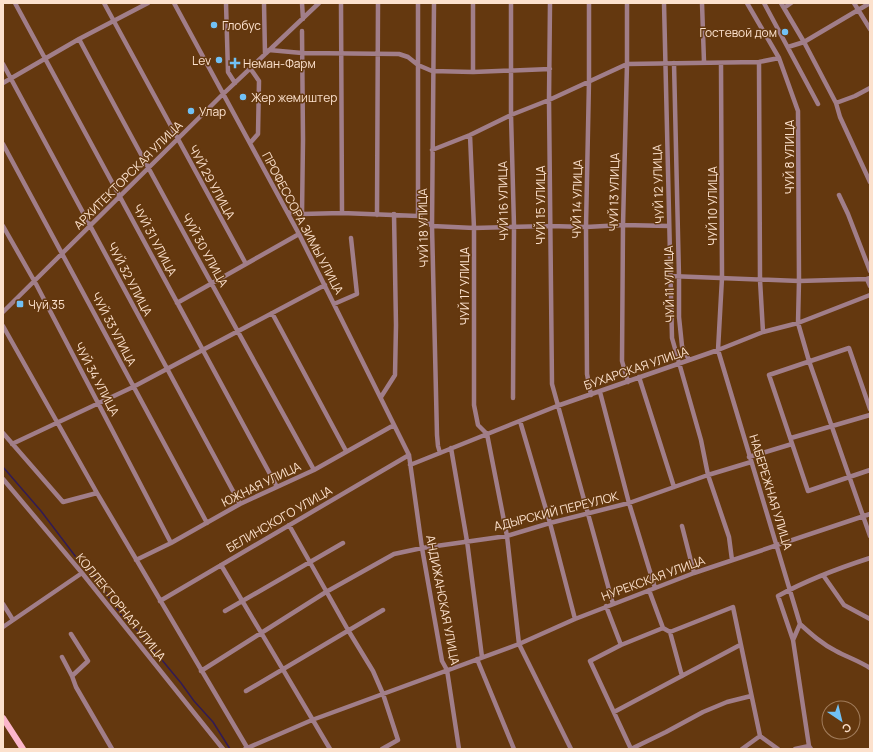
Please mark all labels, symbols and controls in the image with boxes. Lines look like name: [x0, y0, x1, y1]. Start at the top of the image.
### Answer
place label: Глобус: [222, 17, 261, 34]
marker: Глобус: [209, 20, 219, 30]
place label: Гостевой дом: [700, 24, 777, 41]
marker: Гостевой дом: [780, 27, 790, 37]
place label: Lev: [192, 52, 211, 69]
marker: Lev: [214, 55, 224, 65]
place label: Неман-Фарм: [243, 55, 316, 72]
marker: Неман-Фарм: [230, 58, 240, 68]
place label: Жер жемиштер: [251, 89, 337, 106]
marker: Жер жемиштер: [238, 92, 248, 102]
place label: Улар: [199, 103, 226, 120]
marker: Улар: [186, 106, 196, 116]
street label: АРХИТЕКТОРСКАЯ УЛИЦА: [70, 117, 186, 233]
street label: ЧУЙ 8 УЛИЦА: [781, 119, 798, 194]
street label: ЧУЙ 29 УЛИЦА: [185, 142, 239, 222]
street label: ЧУЙ 12 УЛИЦА: [648, 144, 668, 224]
street label: ПРОФЕССОРА ЗИМЫ УЛИЦА: [258, 149, 348, 297]
street label: ЧУЙ 13 УЛИЦА: [605, 152, 623, 232]
street label: ЧУЙ 14 УЛИЦА: [568, 159, 586, 239]
street label: ЧУЙ 16 УЛИЦА: [494, 161, 512, 241]
street label: ЧУЙ 15 УЛИЦА: [532, 165, 549, 245]
street label: ЧУЙ 10 УЛИЦА: [704, 166, 721, 246]
street label: ЧУЙ 18 УЛИЦА: [414, 188, 432, 268]
street label: ЧУЙ 31 УЛИЦА: [129, 201, 181, 279]
street label: ЧУЙ 30 УЛИЦА: [178, 210, 232, 290]
street label: ЧУЙ 32 УЛИЦА: [103, 239, 157, 319]
street label: ЧУЙ 11 УЛИЦА: [660, 245, 678, 323]
street label: ЧУЙ 17 УЛИЦА: [456, 246, 473, 325]
street label: ЧУЙ 33 УЛИЦА: [87, 289, 141, 369]
place label: Чуй 35: [28, 296, 65, 313]
marker: Чуй 35: [15, 299, 25, 309]
street label: ЧУЙ 34 УЛИЦА: [70, 339, 124, 419]
street label: БУХАРСКАЯ УЛИЦА: [582, 342, 691, 394]
street label: НАБЕРЕЖНАЯ УЛИЦА: [745, 432, 797, 552]
street label: ЮЖНАЯ УЛИЦА: [218, 457, 304, 511]
street label: БЕЛИНСКОГО УЛИЦА: [223, 481, 335, 556]
street label: АДЫРСКИЙ ПЕРЕУЛОК: [492, 487, 621, 535]
street label: АНДИЖАНСКАЯ УЛИЦА: [422, 534, 464, 667]
street label: КОЛЛЕКТОРНАЯ УЛИЦА: [72, 549, 170, 665]
street label: НУРЕКСКАЯ УЛИЦА: [599, 551, 708, 605]
north arrow: [821, 700, 861, 740]
text: С: [839, 720, 855, 737]

